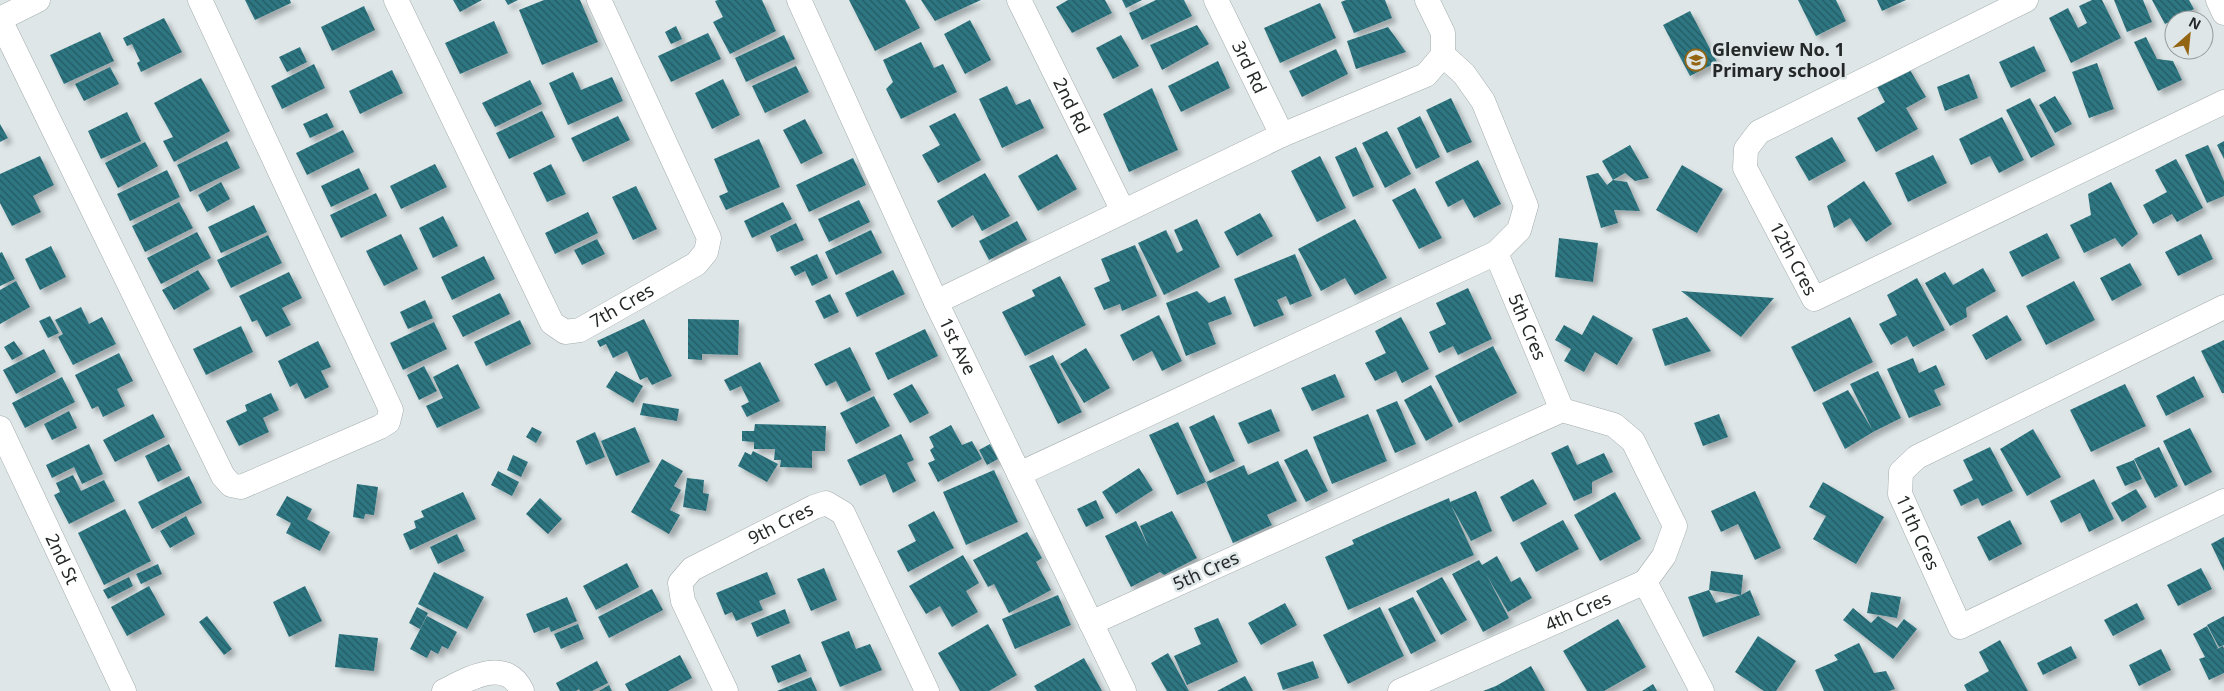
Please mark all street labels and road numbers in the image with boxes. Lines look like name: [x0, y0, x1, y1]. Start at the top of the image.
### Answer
street label: 3rd Rd: [1227, 37, 1273, 97]
street label: 2nd Rd: [1048, 73, 1096, 137]
street label: 12th Cres: [1764, 217, 1823, 299]
street label: 7th Cres: [585, 278, 658, 333]
street label: 5th Cres: [1503, 290, 1553, 363]
street label: 1st Ave: [934, 313, 982, 379]
street label: 11th Cres: [1891, 491, 1946, 574]
street label: 9th Cres: [744, 496, 817, 550]
street label: 2nd St: [40, 529, 85, 589]
street label: 5th Cres: [1169, 545, 1242, 595]
street label: 4th Cres: [1541, 586, 1615, 636]

